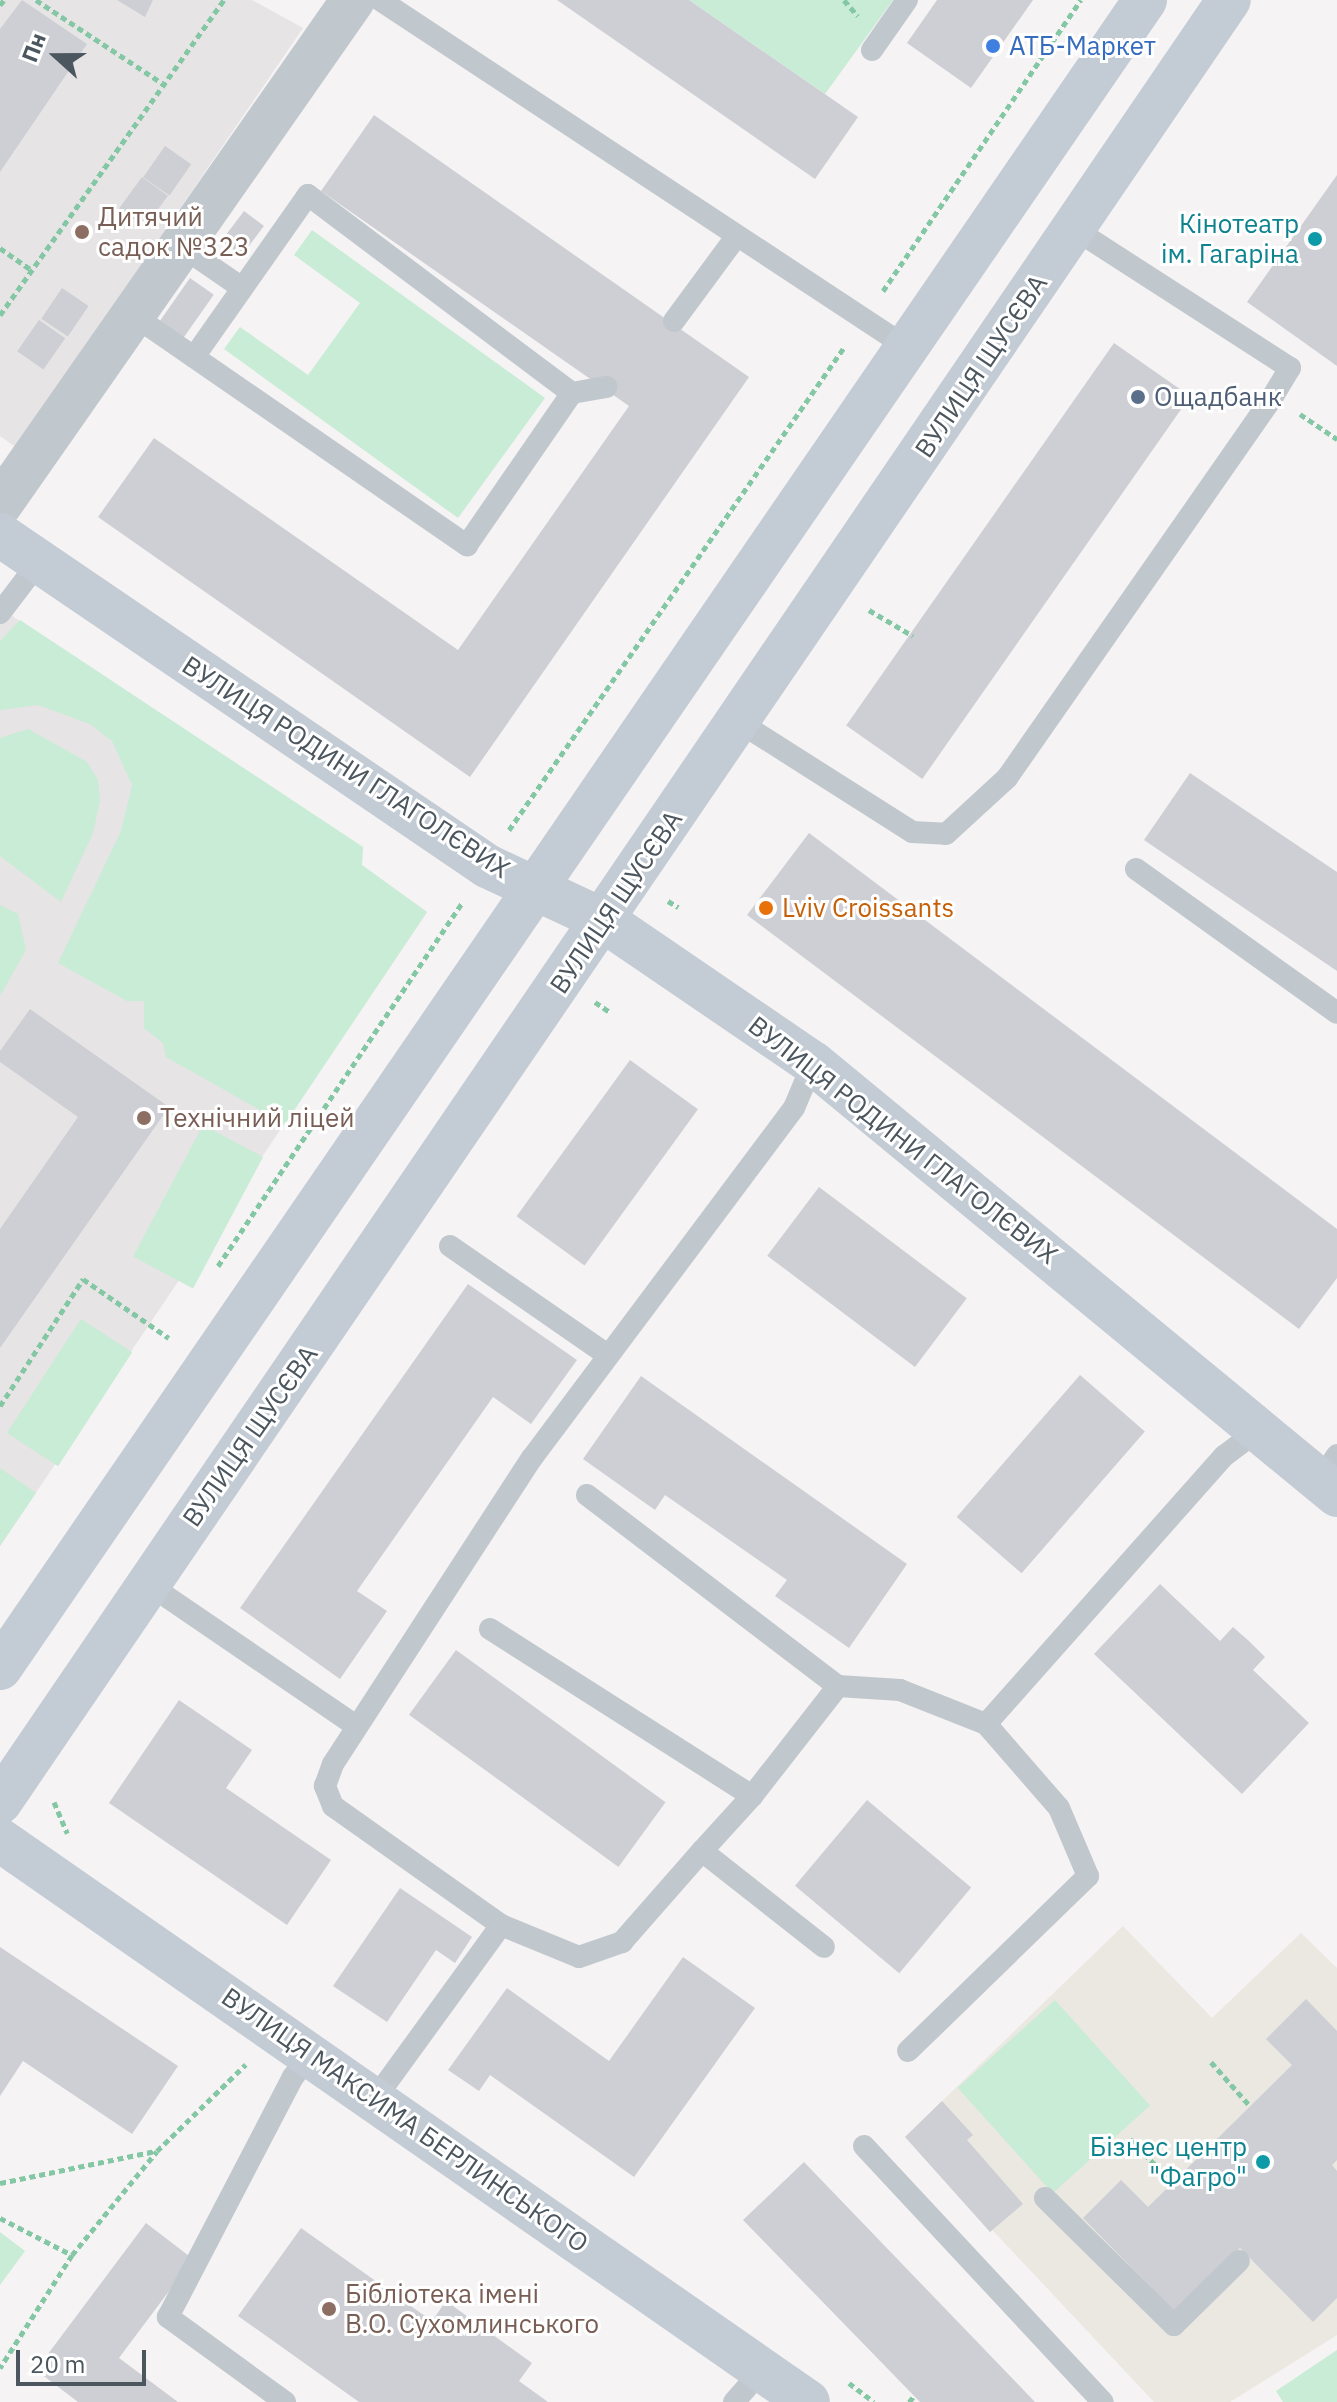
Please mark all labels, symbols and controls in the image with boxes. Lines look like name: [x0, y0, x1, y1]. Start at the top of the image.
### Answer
north arrow: [16, 16, 96, 96]
text: Пн: [14, 28, 52, 66]
place label: АТБ-Маркет: [1009, 30, 1156, 62]
marker: АТБ-Маркет: [984, 37, 1002, 55]
place label: Дитячий садок №323: [98, 201, 250, 262]
place label: Кінотеатр ім. Гагаріна: [1161, 208, 1299, 270]
marker: Дитячий садок №323: [73, 223, 91, 241]
marker: Кінотеатр ім. Гагаріна: [1306, 230, 1324, 248]
street label: ВУЛИЦЯ ЩУСЄВА: [908, 269, 1054, 463]
place label: Ощадбанк: [1154, 381, 1282, 413]
marker: Ощадбанк: [1129, 388, 1147, 406]
street label: ВУЛИЦЯ РОДИНИ ГЛАГОЛЄВИХ: [177, 649, 515, 885]
street label: ВУЛИЦЯ ЩУСЄВА: [543, 805, 689, 999]
place label: Lviv Croissants: [782, 892, 954, 924]
marker: Lviv Croissants: [757, 899, 775, 917]
street label: ВУЛИЦЯ РОДИНИ ГЛАГОЛЄВИХ: [742, 1010, 1064, 1270]
place label: Технічний ліцей: [160, 1102, 354, 1134]
marker: Технічний ліцей: [135, 1109, 153, 1127]
street label: ВУЛИЦЯ ЩУСЄВА: [176, 1340, 324, 1532]
street label: ВУЛИЦЯ МАКСИМА БЕРЛИНСЬКОГО: [216, 1981, 594, 2259]
place label: Бізнес центр "Фагро": [1090, 2131, 1247, 2192]
marker: Бізнес центр "Фагро": [1254, 2153, 1272, 2171]
place label: Бібліотека імені В.О. Сухомлинського: [345, 2278, 599, 2340]
marker: Бібліотека імені В.О. Сухомлинського: [320, 2300, 338, 2318]
scale bar: [20, 2334, 150, 2384]
text: 20 m: [30, 2348, 85, 2380]

